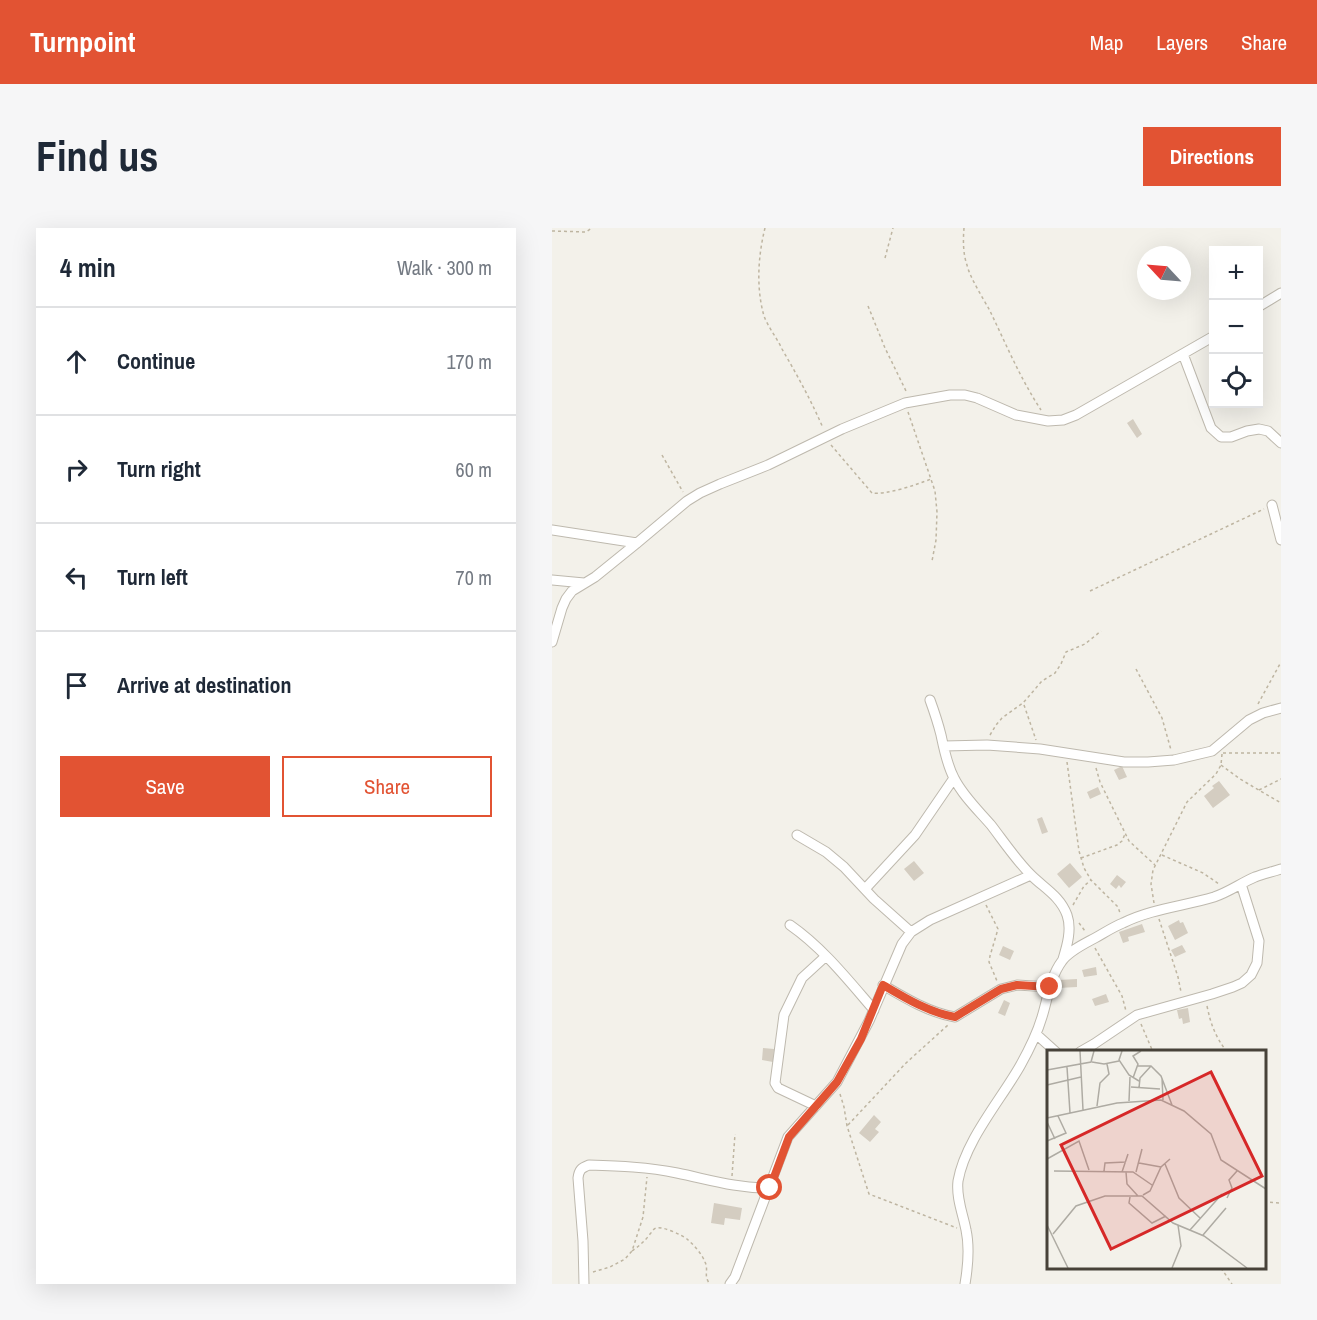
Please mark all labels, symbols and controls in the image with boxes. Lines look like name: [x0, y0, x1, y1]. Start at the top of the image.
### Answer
text: Turnpoint: [30, 23, 135, 61]
text: Map: [1090, 28, 1123, 57]
text: Layers: [1156, 28, 1208, 57]
text: Share: [1241, 28, 1287, 57]
button: Directions: [1143, 127, 1281, 186]
text: Find us: [36, 128, 158, 184]
north arrow: [1137, 246, 1191, 300]
map controls: [1209, 246, 1263, 408]
button: +: [1209, 246, 1263, 300]
text: 4 min: [60, 250, 116, 285]
text: Walk · 300 m: [397, 254, 492, 281]
button: −: [1209, 300, 1263, 354]
icon: ahead: [60, 345, 93, 378]
text: Continue: [117, 346, 195, 376]
text: 170 m: [446, 348, 492, 375]
button: locate: [1209, 354, 1263, 408]
icon: right: [60, 453, 93, 486]
text: Turn right: [117, 454, 201, 484]
text: 60 m: [456, 456, 492, 483]
icon: left: [60, 561, 93, 594]
text: Turn left: [117, 562, 188, 592]
text: 70 m: [456, 564, 492, 591]
icon: arrive: [60, 669, 93, 702]
text: Arrive at destination: [117, 670, 291, 700]
button: Save: [60, 756, 270, 817]
button: Share: [282, 756, 492, 817]
route end: [1036, 973, 1062, 999]
inset map: [1047, 1050, 1266, 1269]
route start: [756, 1174, 782, 1200]

